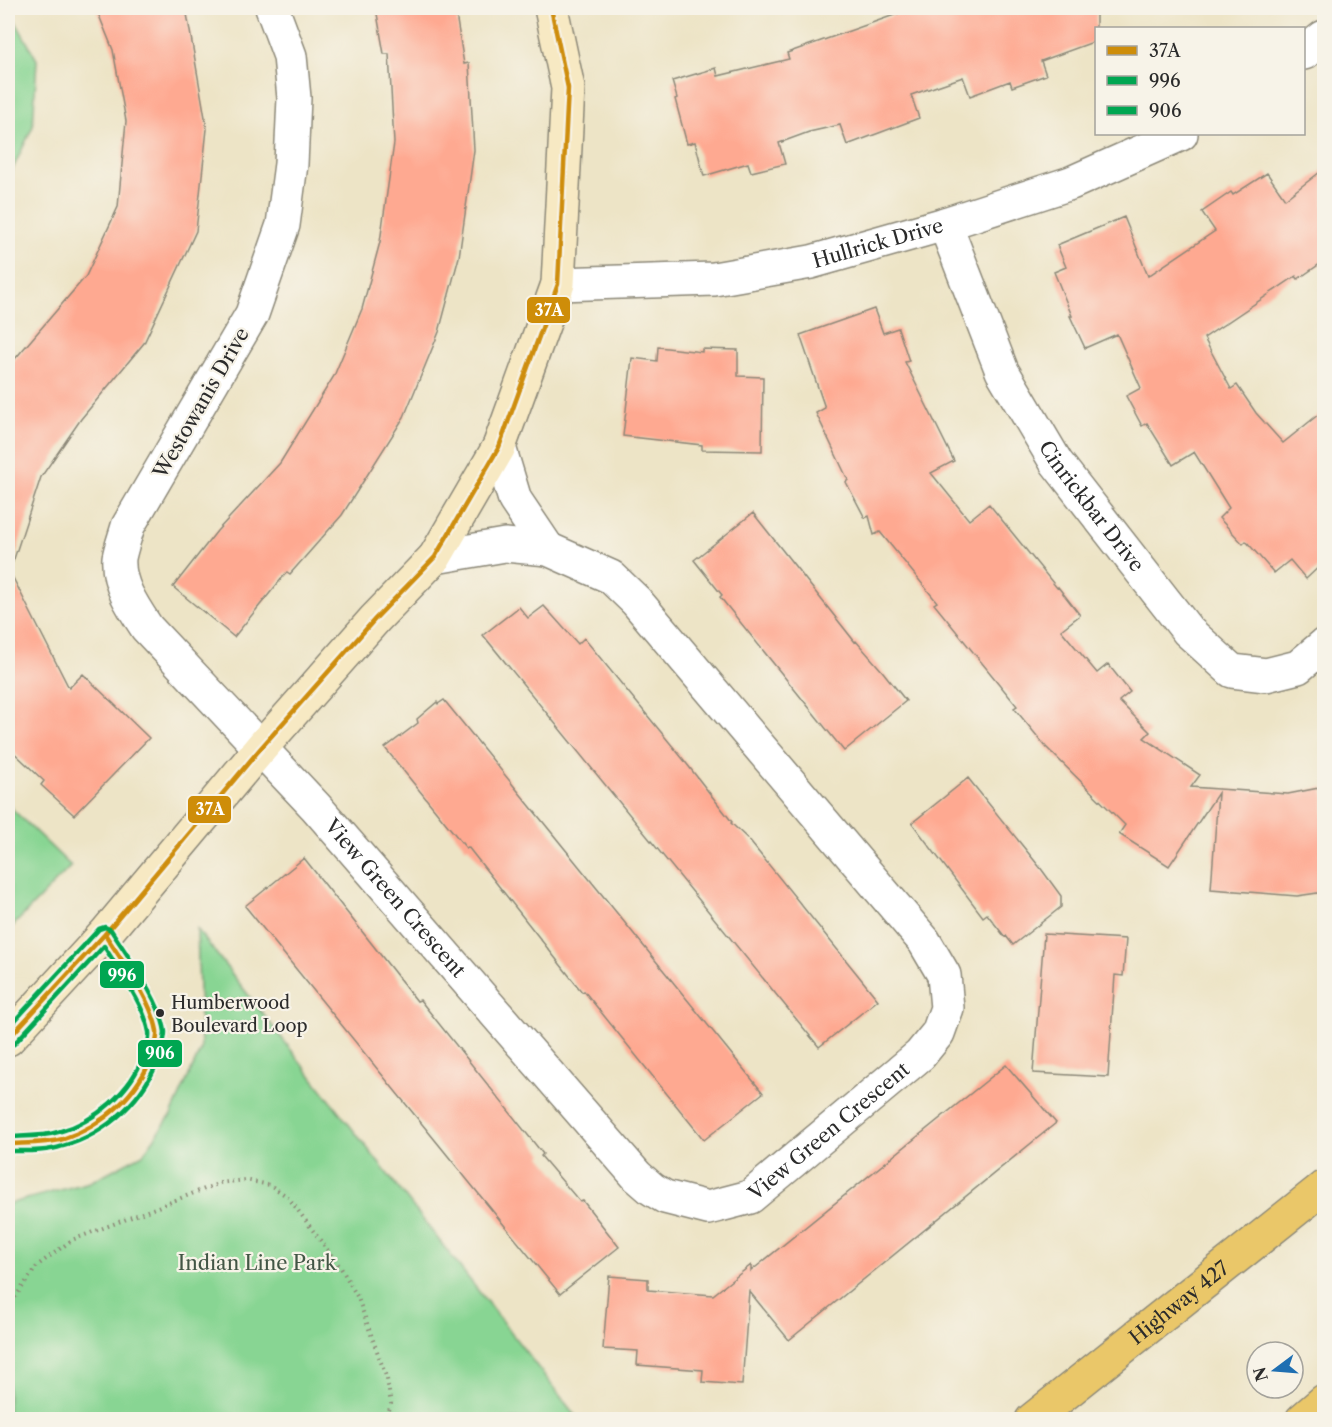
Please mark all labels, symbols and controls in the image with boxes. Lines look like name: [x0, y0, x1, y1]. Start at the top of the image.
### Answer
legend: [1095, 27, 1305, 135]
text: 37A: [1149, 40, 1181, 62]
text: 996: [1149, 70, 1181, 92]
text: 906: [1149, 100, 1182, 122]
street label: Hullrick Drive: [810, 213, 946, 273]
line badge: 37A: [526, 296, 571, 324]
text: 37A: [534, 300, 564, 320]
street label: Westowanis Drive: [148, 323, 254, 483]
street label: Cinrickbar Drive: [1034, 436, 1149, 576]
line badge: 37A: [187, 795, 232, 824]
text: 37A: [195, 799, 225, 819]
street label: View Green Crescent: [319, 813, 471, 982]
line badge: 996: [99, 960, 145, 989]
text: 996: [108, 965, 137, 985]
place label: Humberwood Boulevard Loop: [171, 992, 308, 1037]
marker: Humberwood Boulevard Loop: [154, 1007, 166, 1019]
line badge: 906: [137, 1039, 183, 1068]
text: 906: [145, 1043, 175, 1063]
street label: View Green Crescent: [743, 1057, 914, 1206]
park label: Indian Line Park: [178, 1251, 338, 1275]
street label: Highway 427: [1124, 1256, 1234, 1350]
north arrow: [1245, 1340, 1305, 1400]
text: N: [1249, 1365, 1272, 1384]

